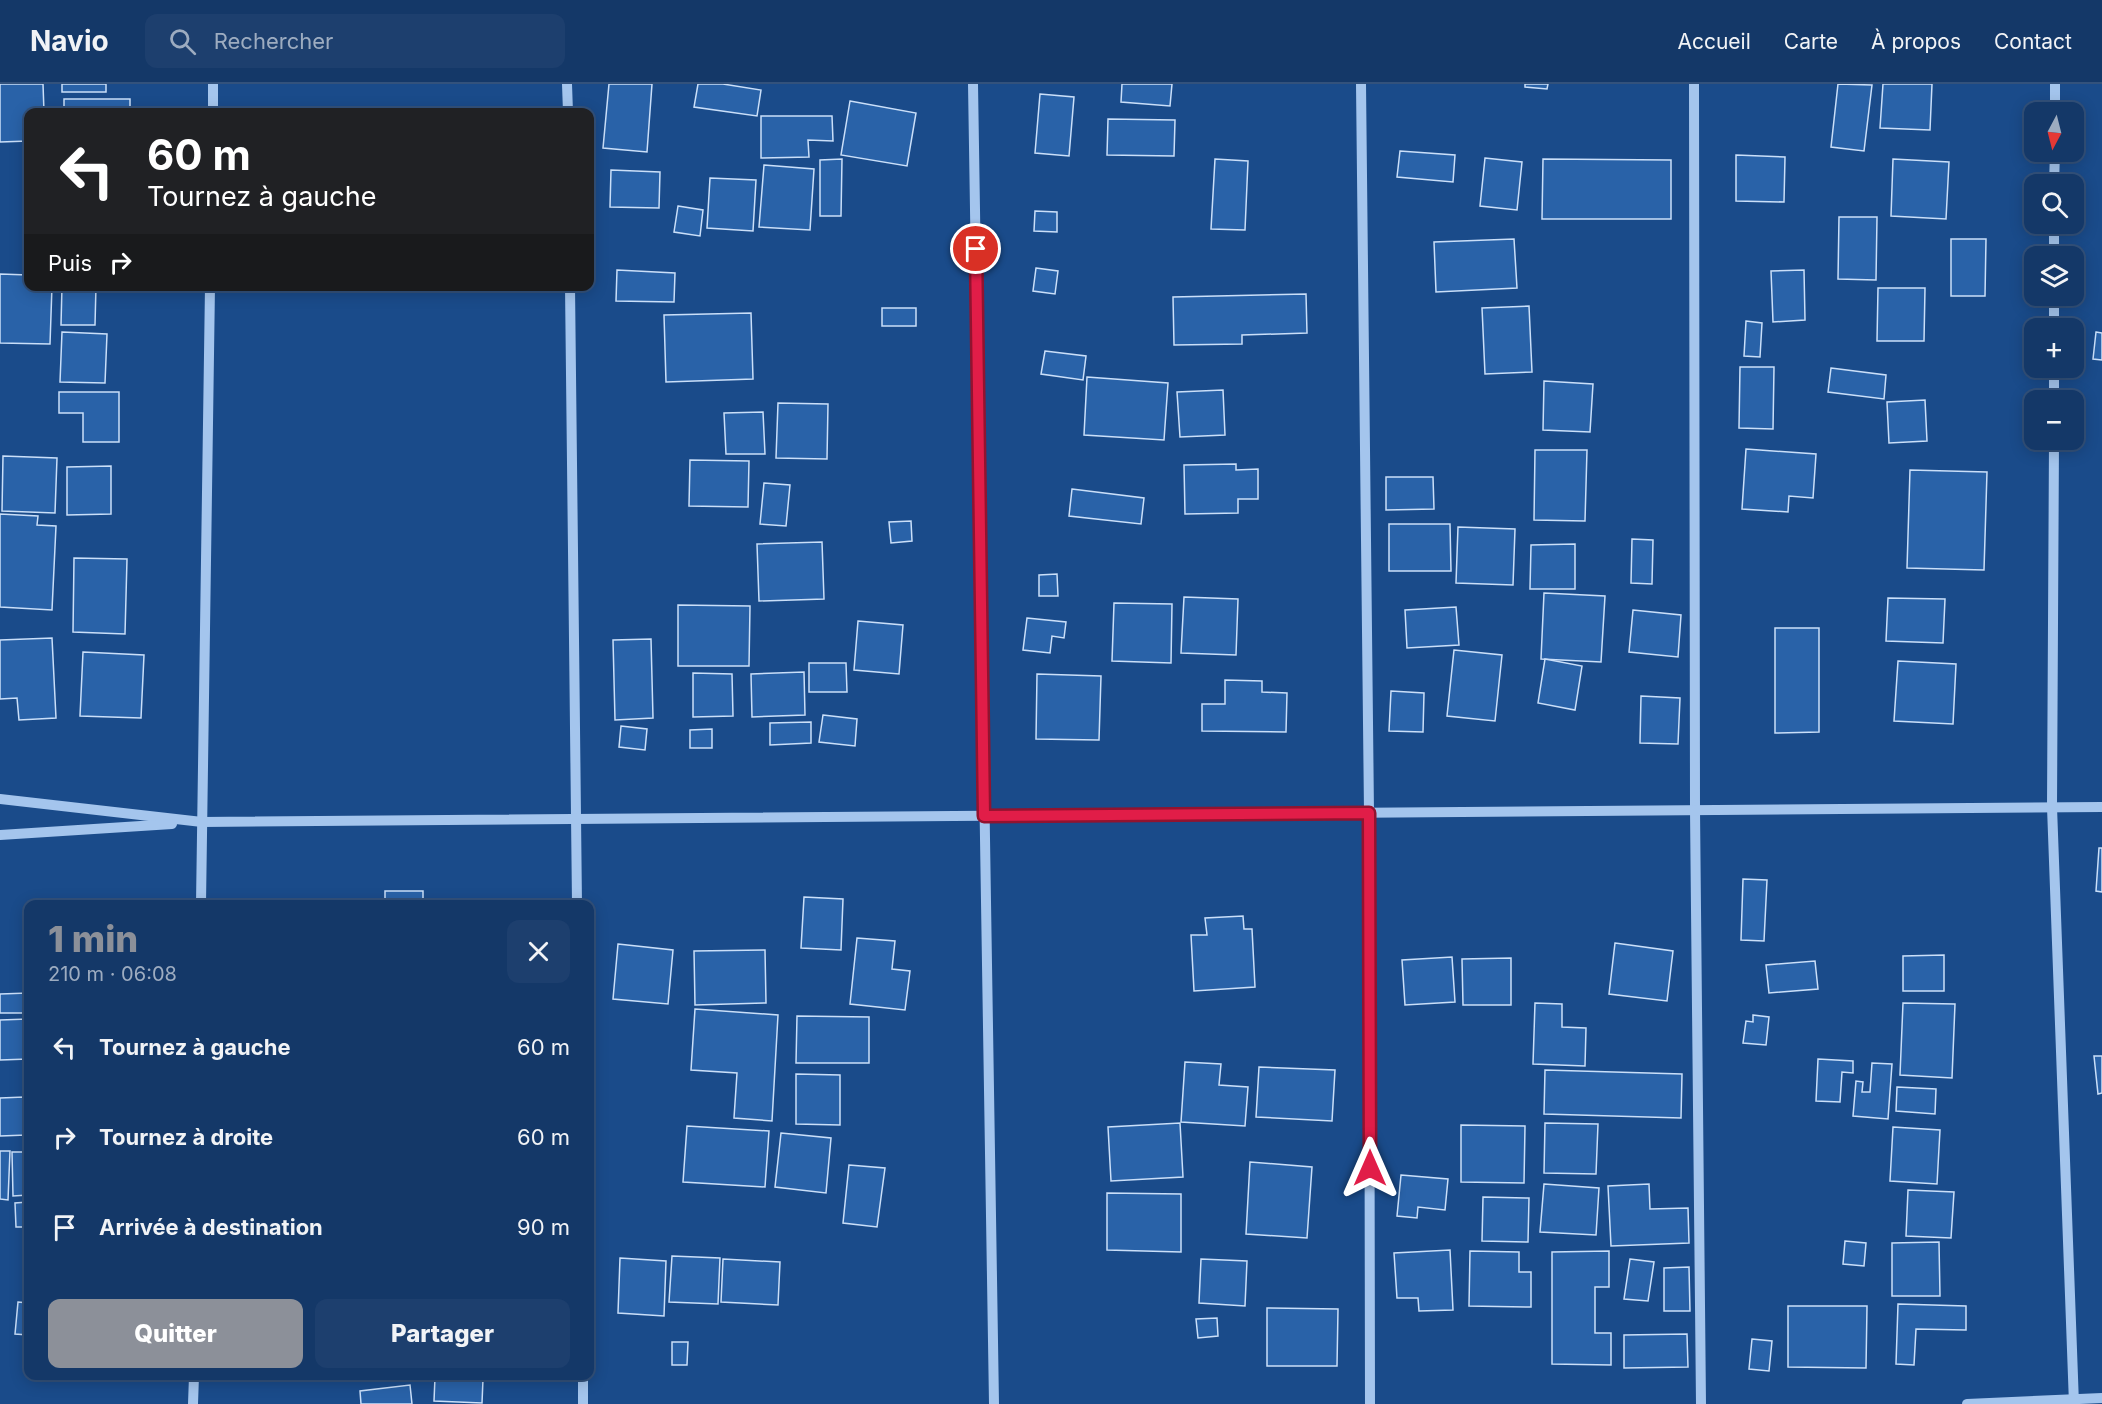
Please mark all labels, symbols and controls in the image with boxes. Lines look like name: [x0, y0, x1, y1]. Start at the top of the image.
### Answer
search box: [145, 14, 565, 68]
text: Navio: [30, 24, 109, 58]
icon: search: [166, 25, 199, 58]
text: Rechercher: [214, 28, 333, 54]
text: Accueil: [1677, 29, 1751, 54]
text: Carte: [1784, 29, 1838, 54]
text: À propos: [1871, 29, 1961, 54]
text: Contact: [1994, 29, 2072, 54]
north arrow: [2024, 102, 2084, 162]
map controls: [2024, 102, 2084, 450]
text: 60 m: [147, 129, 251, 180]
icon: left: [48, 132, 126, 210]
button: search: [2024, 174, 2084, 234]
text: Tournez à gauche: [147, 180, 376, 213]
pin: [950, 223, 1001, 274]
icon: arrive: [959, 232, 992, 265]
icon: right: [104, 246, 137, 279]
button: layers: [2024, 246, 2084, 306]
text: Puis: [48, 250, 92, 276]
button: +: [2024, 318, 2084, 378]
button: −: [2024, 390, 2084, 450]
text: 1 min: [48, 917, 138, 961]
button: close: [507, 920, 570, 983]
text: 210 m · 06:08: [48, 962, 177, 986]
icon: left: [48, 1031, 81, 1064]
text: Tournez à gauche: [99, 1034, 291, 1060]
text: 60 m: [517, 1034, 570, 1060]
icon: right: [48, 1121, 81, 1154]
text: Tournez à droite: [99, 1124, 273, 1150]
text: 60 m: [517, 1124, 570, 1150]
position arrow: [1338, 1136, 1402, 1200]
icon: arrive: [48, 1211, 81, 1244]
text: Arrivée à destination: [99, 1214, 323, 1240]
text: 90 m: [517, 1214, 570, 1240]
button: Quitter: [48, 1299, 303, 1368]
button: Partager: [315, 1299, 570, 1368]

